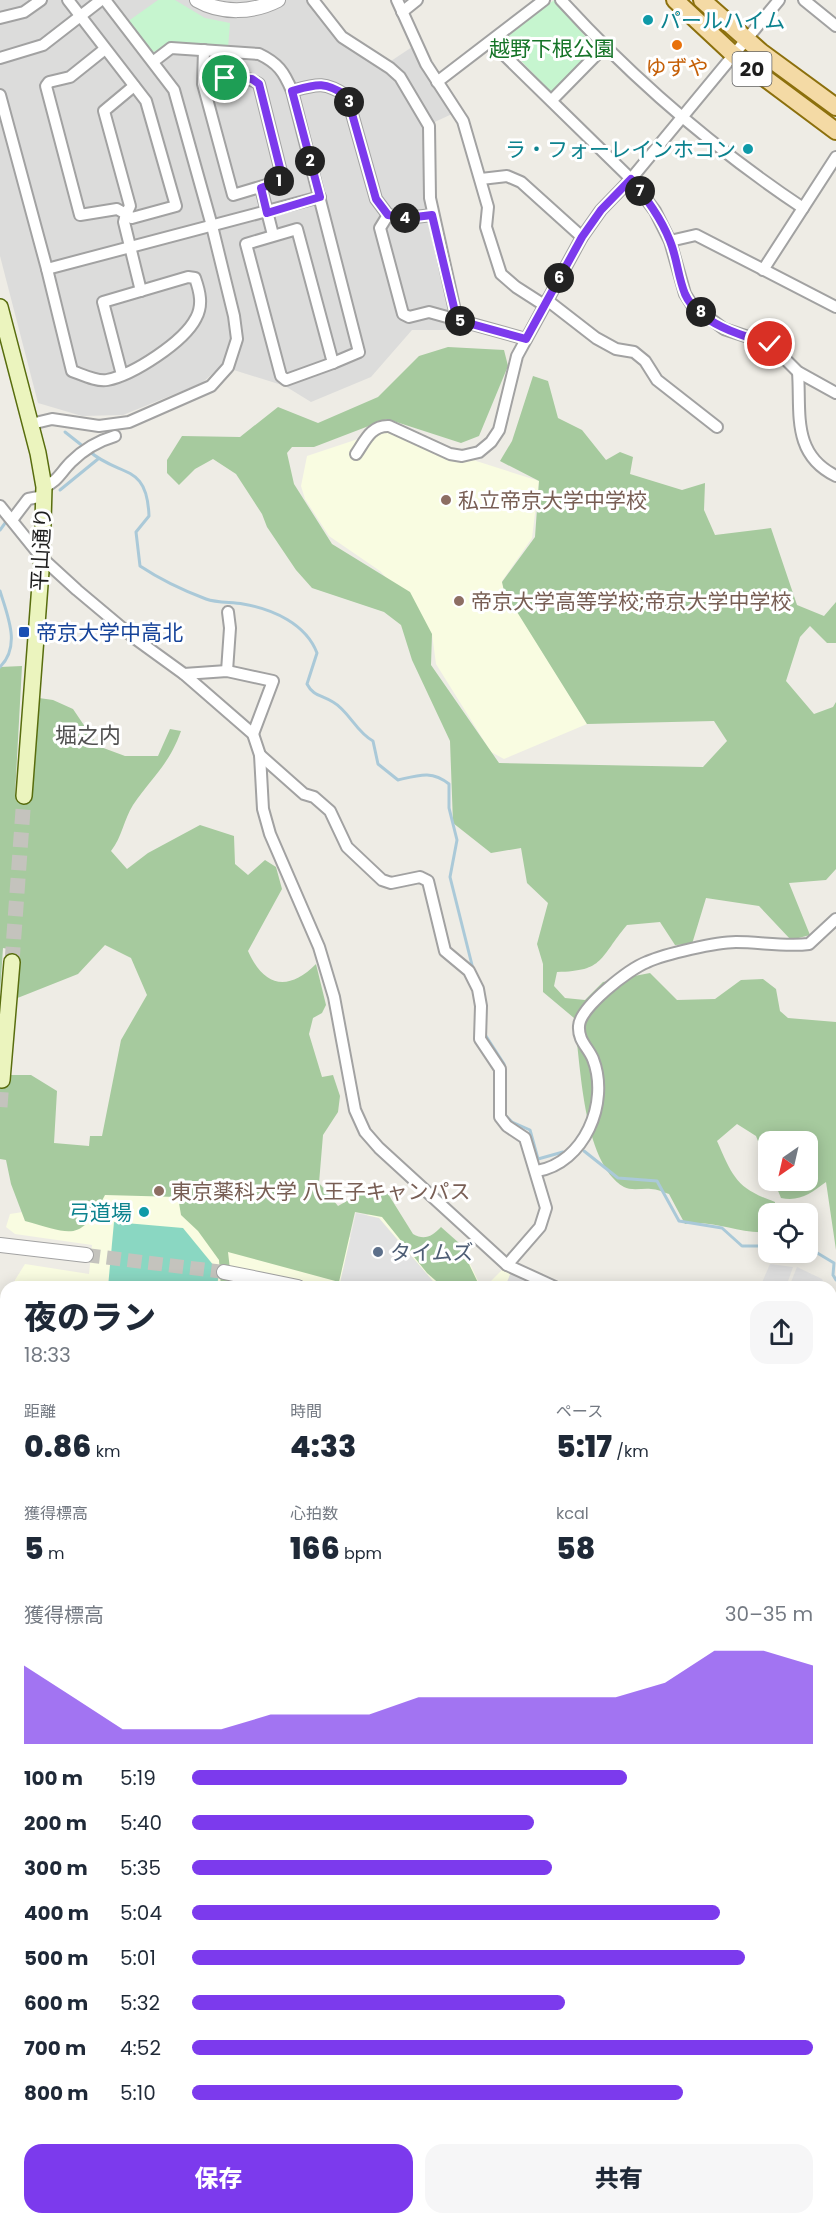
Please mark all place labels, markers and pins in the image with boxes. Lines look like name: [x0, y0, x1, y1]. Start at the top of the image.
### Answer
place label: パールハイム: [660, 6, 785, 35]
marker: パールハイム: [641, 13, 655, 27]
marker: ゆずや: [670, 38, 684, 52]
pin: [199, 52, 250, 103]
place label: ゆずや: [646, 53, 709, 82]
pin: 3: [334, 87, 364, 117]
place label: ラ・フォーレインホコン: [505, 135, 736, 164]
marker: ラ・フォーレインホコン: [741, 142, 755, 156]
pin: 2: [295, 146, 325, 176]
pin: 1: [264, 166, 294, 196]
pin: 7: [625, 176, 655, 206]
pin: 4: [390, 203, 420, 233]
pin: 6: [544, 263, 574, 293]
pin: 8: [686, 297, 716, 327]
pin: 5: [445, 306, 475, 336]
pin: [744, 318, 795, 369]
place label: 私立帝京大学中学校: [458, 486, 647, 515]
marker: 私立帝京大学中学校: [439, 493, 453, 507]
place label: 帝京大学高等学校;帝京大学中学校: [471, 587, 792, 616]
marker: 帝京大学高等学校;帝京大学中学校: [452, 594, 466, 608]
place label: 帝京大学中高北: [36, 618, 183, 647]
marker: 帝京大学中高北: [17, 625, 31, 639]
place label: 東京薬科大学 八王子キャンパス: [171, 1177, 471, 1206]
marker: 東京薬科大学 八王子キャンパス: [152, 1184, 166, 1198]
place label: 弓道場: [69, 1198, 132, 1227]
marker: 弓道場: [137, 1205, 151, 1219]
place label: タイムズ: [390, 1238, 474, 1267]
marker: タイムズ: [371, 1245, 385, 1259]

